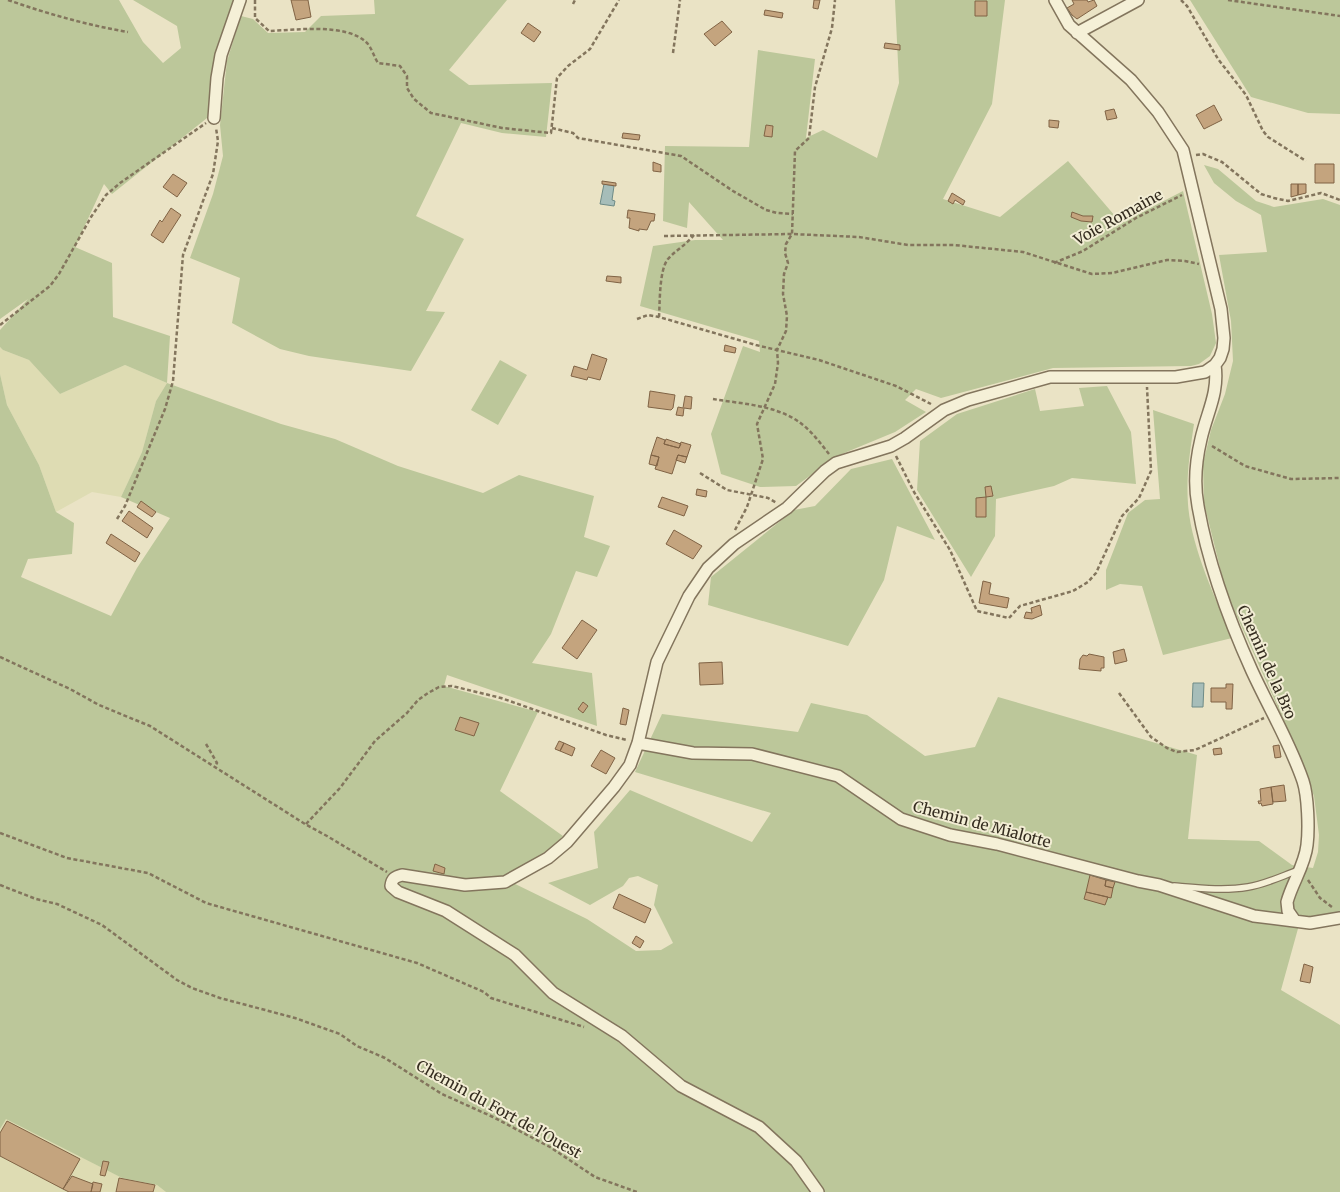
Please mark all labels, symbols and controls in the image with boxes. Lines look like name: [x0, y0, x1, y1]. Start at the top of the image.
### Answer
street label: Voie Romaine: [1069, 185, 1166, 250]
street label: Chemin de la Bro: [1233, 602, 1301, 722]
street label: Chemin de Mialotte: [911, 796, 1053, 852]
street label: Chemin du Fort de l'Ouest: [413, 1056, 585, 1162]

